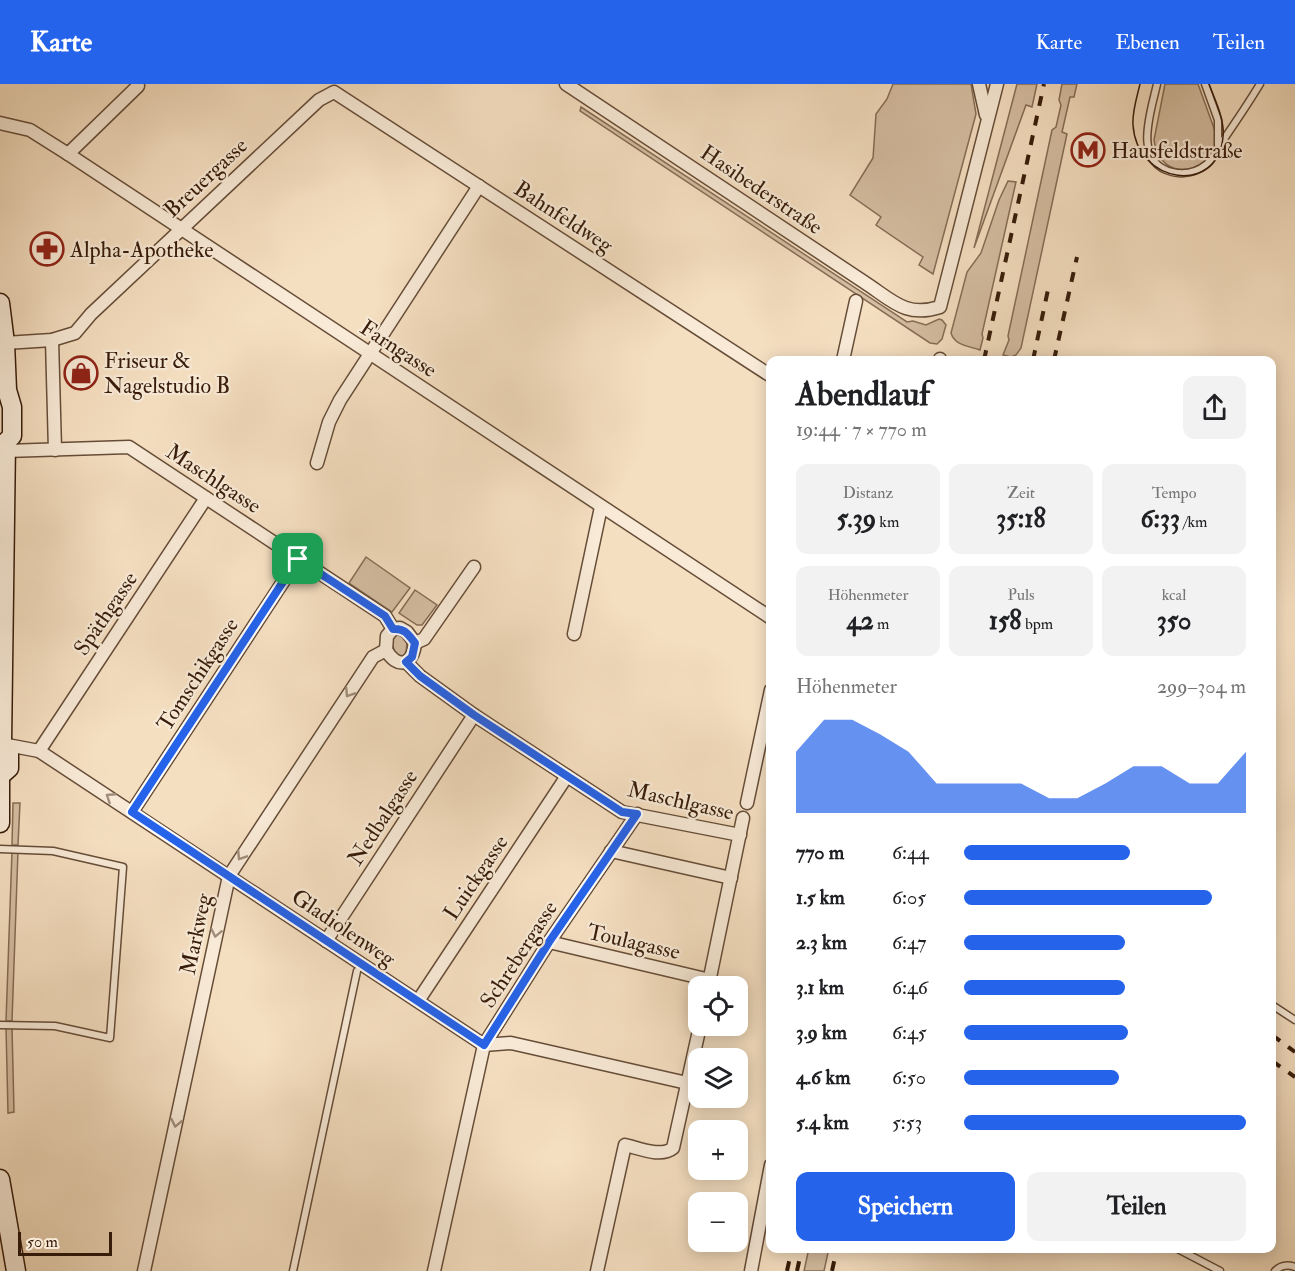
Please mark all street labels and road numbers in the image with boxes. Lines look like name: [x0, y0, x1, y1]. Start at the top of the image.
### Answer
street label: Breuergasse: [158, 132, 253, 224]
street label: Hasibederstraße: [695, 139, 828, 241]
street label: Bahnfeldweg: [509, 175, 619, 260]
street label: Farngasse: [355, 314, 442, 384]
street label: Maschlgasse: [161, 438, 266, 520]
street label: Späthgasse: [68, 566, 145, 661]
street label: Tomschikgasse: [151, 613, 245, 736]
street label: Nedbalgasse: [341, 764, 424, 871]
street label: Maschlgasse: [625, 775, 737, 827]
street label: Luickgasse: [437, 830, 514, 925]
street label: Gladiolenweg: [286, 883, 402, 973]
street label: Markweg: [174, 890, 218, 977]
street label: Schrebergasse: [474, 896, 564, 1013]
street label: Toulagasse: [585, 918, 683, 966]

